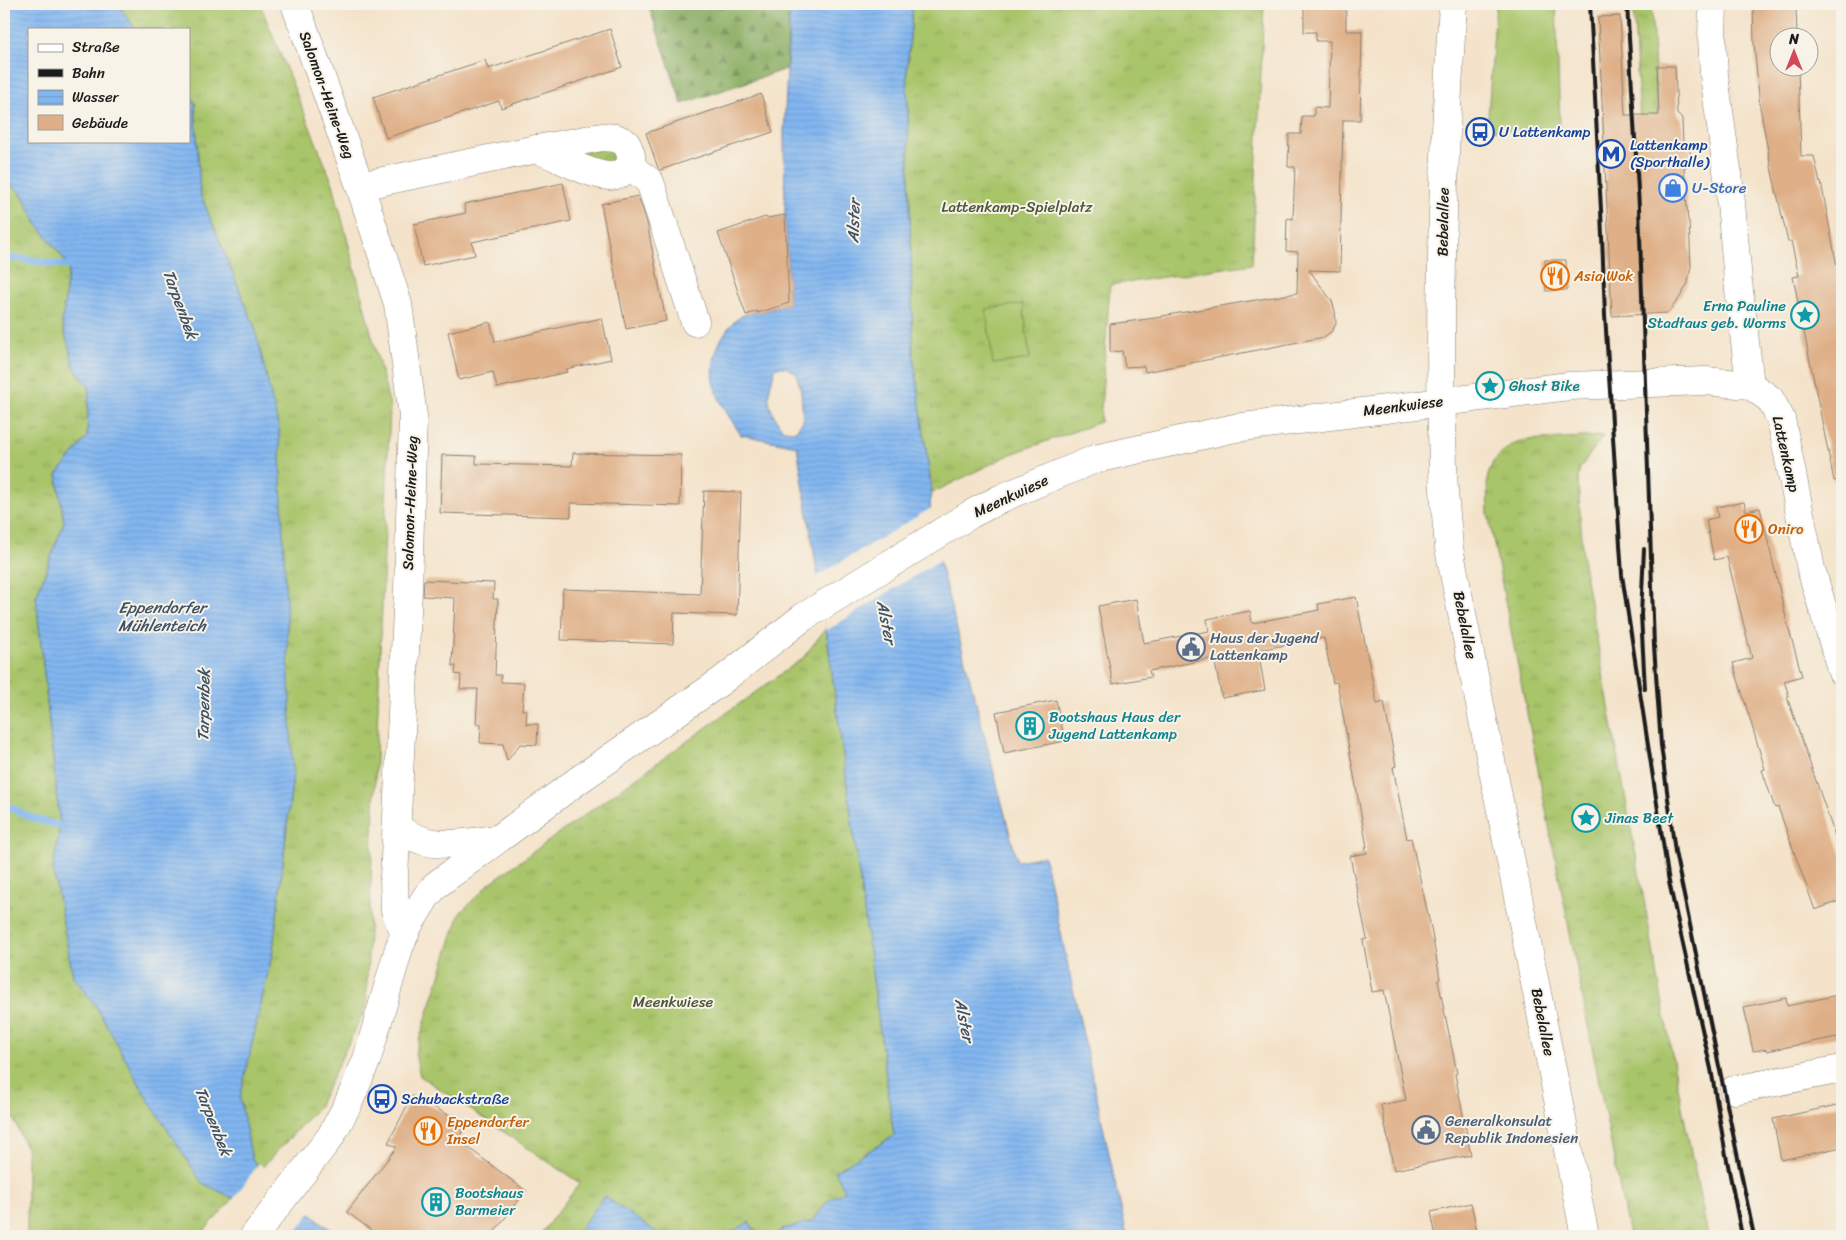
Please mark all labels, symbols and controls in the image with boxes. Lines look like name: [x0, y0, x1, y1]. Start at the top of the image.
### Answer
street label: Salomon-Heine-Weg: [292, 27, 362, 163]
text: N: [1788, 27, 1799, 52]
legend: [28, 28, 190, 142]
north arrow: [1768, 28, 1818, 78]
text: Straße: [72, 34, 120, 60]
text: Bahn: [72, 60, 105, 86]
text: Wasser: [72, 84, 120, 110]
text: Gebäude: [72, 110, 128, 136]
bus stop icon: U Lattenkamp: [1465, 117, 1495, 147]
place label: U Lattenkamp: [1499, 119, 1590, 145]
place label: Lattenkamp (Sporthalle): [1630, 132, 1710, 175]
metro station icon: Lattenkamp (Sporthalle): [1596, 139, 1626, 169]
shop icon: U-Store: [1658, 173, 1688, 203]
place label: U-Store: [1692, 175, 1747, 201]
street label: Bebelallee: [1429, 187, 1457, 257]
park label: Lattenkamp-Spielplatz: [942, 194, 1093, 220]
water label: Alster: [838, 195, 869, 244]
restaurant icon: Asia Wok: [1540, 261, 1570, 291]
place label: Asia Wok: [1573, 263, 1633, 289]
water label: Tarpenbek: [155, 265, 207, 345]
place label: Erna Pauline Stadtaus geb. Worms: [1647, 293, 1787, 336]
place icon: Erna Pauline Stadtaus geb. Worms: [1790, 300, 1820, 330]
place icon: Ghost Bike: [1475, 371, 1505, 401]
place label: Ghost Bike: [1509, 373, 1580, 399]
street label: Meenkwiese: [1361, 388, 1445, 424]
street label: Lattenkamp: [1765, 413, 1807, 495]
street label: Salomon-Heine-Weg: [395, 435, 425, 571]
street label: Meenkwiese: [969, 467, 1053, 525]
restaurant icon: Oniro: [1734, 514, 1764, 544]
place label: Oniro: [1768, 516, 1804, 542]
street label: Bebelallee: [1446, 589, 1484, 662]
water label: Eppendorfer Mühlenteich: [118, 593, 209, 640]
water label: Alster: [868, 597, 906, 650]
place label: Haus der Jugend Lattenkamp: [1210, 625, 1320, 668]
public building icon: Haus der Jugend Lattenkamp: [1176, 632, 1206, 662]
water label: Tarpenbek: [188, 666, 219, 741]
place label: Bootshaus Haus der Jugend Lattenkamp: [1048, 704, 1181, 747]
building icon: Bootshaus Haus der Jugend Lattenkamp: [1015, 711, 1045, 741]
place icon: Jinas Beet: [1571, 803, 1601, 833]
place label: Jinas Beet: [1604, 805, 1674, 831]
street label: Bebelallee: [1524, 986, 1562, 1059]
park label: Meenkwiese: [633, 989, 714, 1015]
water label: Alster: [946, 995, 984, 1048]
water label: Tarpenbek: [187, 1082, 241, 1163]
bus stop icon: Schubackstraße: [367, 1084, 397, 1114]
place label: Schubackstraße: [401, 1086, 510, 1112]
place label: Generalkonsulat Republik Indonesien: [1445, 1108, 1578, 1151]
place label: Eppendorfer Insel: [446, 1109, 529, 1152]
public building icon: Generalkonsulat Republik Indonesien: [1411, 1115, 1441, 1145]
restaurant icon: Eppendorfer Insel: [413, 1116, 443, 1146]
place label: Bootshaus Barmeier: [455, 1180, 524, 1223]
building icon: Bootshaus Barmeier: [421, 1187, 451, 1217]

